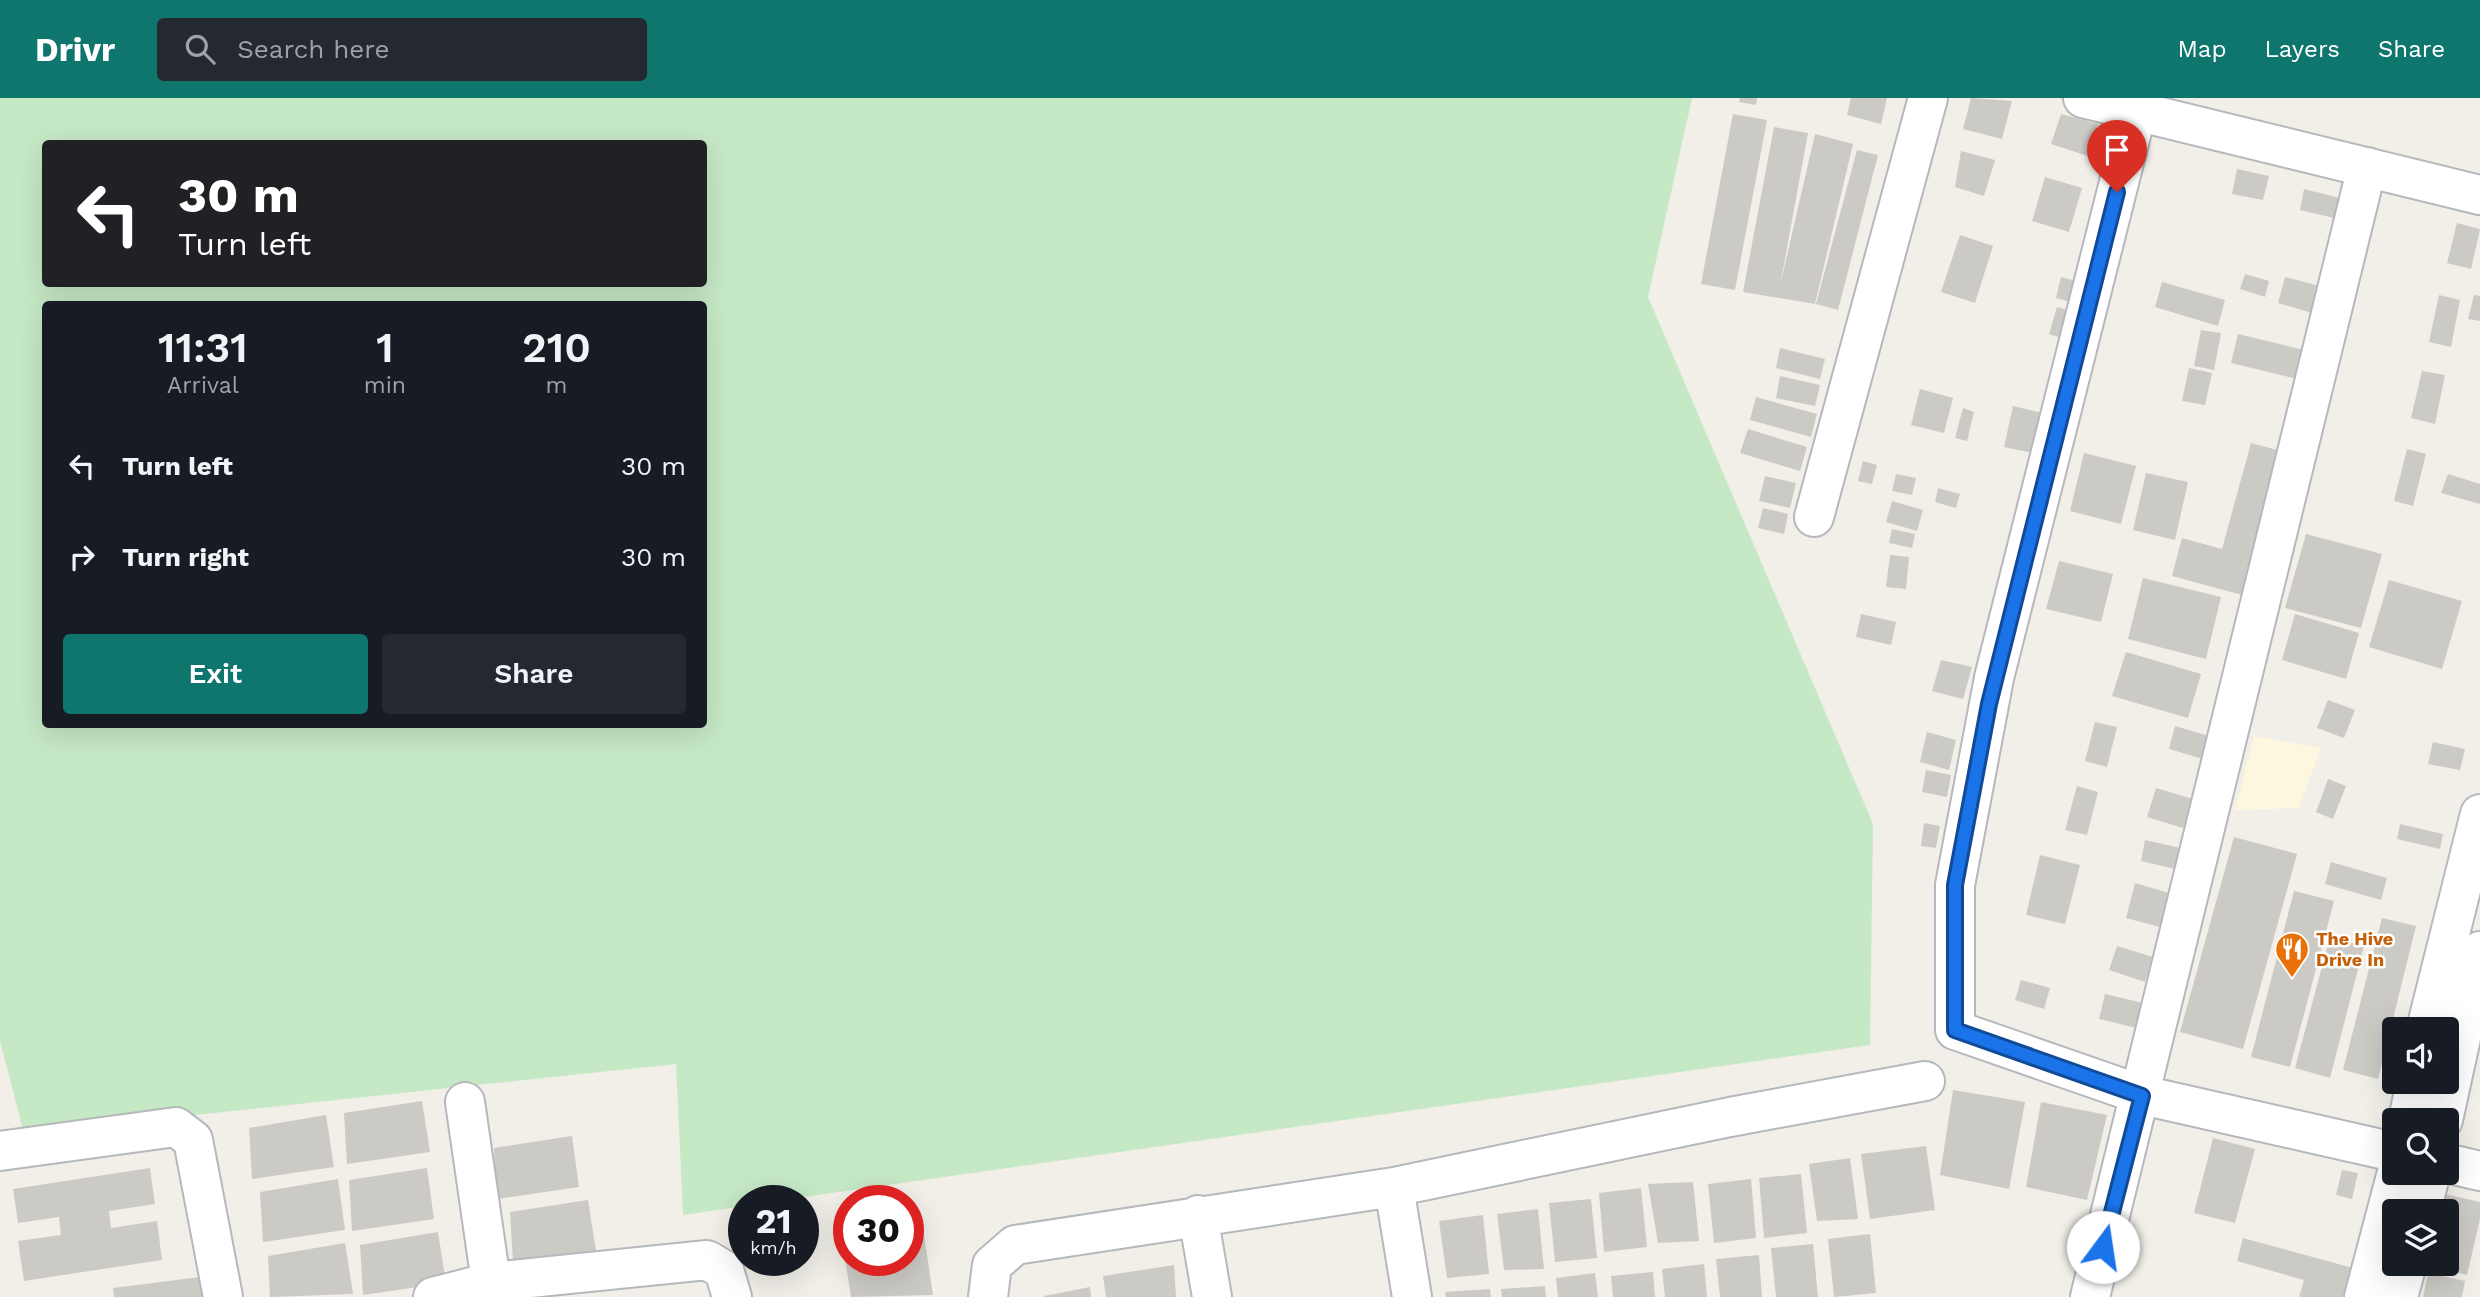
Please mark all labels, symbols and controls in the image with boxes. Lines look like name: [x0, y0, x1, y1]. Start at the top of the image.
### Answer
search box: [157, 18, 647, 81]
text: Drivr: [35, 30, 115, 69]
icon: search: [181, 30, 219, 68]
text: Search here: [237, 34, 390, 64]
text: Map: [2178, 35, 2226, 63]
text: Layers: [2264, 35, 2340, 63]
text: Share: [2378, 35, 2445, 63]
pin: [2087, 120, 2147, 192]
icon: arrive: [2098, 131, 2136, 169]
text: 30 m: [178, 166, 299, 224]
icon: left: [63, 168, 154, 259]
text: Turn left: [178, 225, 311, 263]
text: 11:31: [158, 323, 248, 372]
text: 1: [376, 323, 394, 372]
text: 210: [522, 323, 591, 372]
text: Arrival: [167, 372, 239, 399]
text: min: [364, 372, 406, 399]
text: m: [546, 372, 567, 399]
icon: left: [63, 447, 101, 485]
text: Turn left: [122, 451, 233, 481]
text: 30 m: [621, 451, 686, 481]
icon: right: [63, 538, 101, 576]
text: Turn right: [122, 542, 249, 572]
text: 30 m: [621, 542, 686, 572]
button: Exit: [63, 634, 368, 714]
button: Share: [382, 634, 686, 714]
place label: The Hive Drive In: [2316, 928, 2393, 970]
restaurant icon: The Hive Drive In: [2273, 930, 2311, 979]
map controls: [2382, 1017, 2459, 1276]
button: sound: [2382, 1017, 2459, 1094]
button: search: [2382, 1108, 2459, 1185]
speed limit sign: 30: [833, 1185, 924, 1276]
button: layers: [2382, 1199, 2459, 1276]
text: 21: [756, 1200, 791, 1242]
position arrow: [2066, 1210, 2140, 1284]
text: km/h: [750, 1237, 797, 1258]

